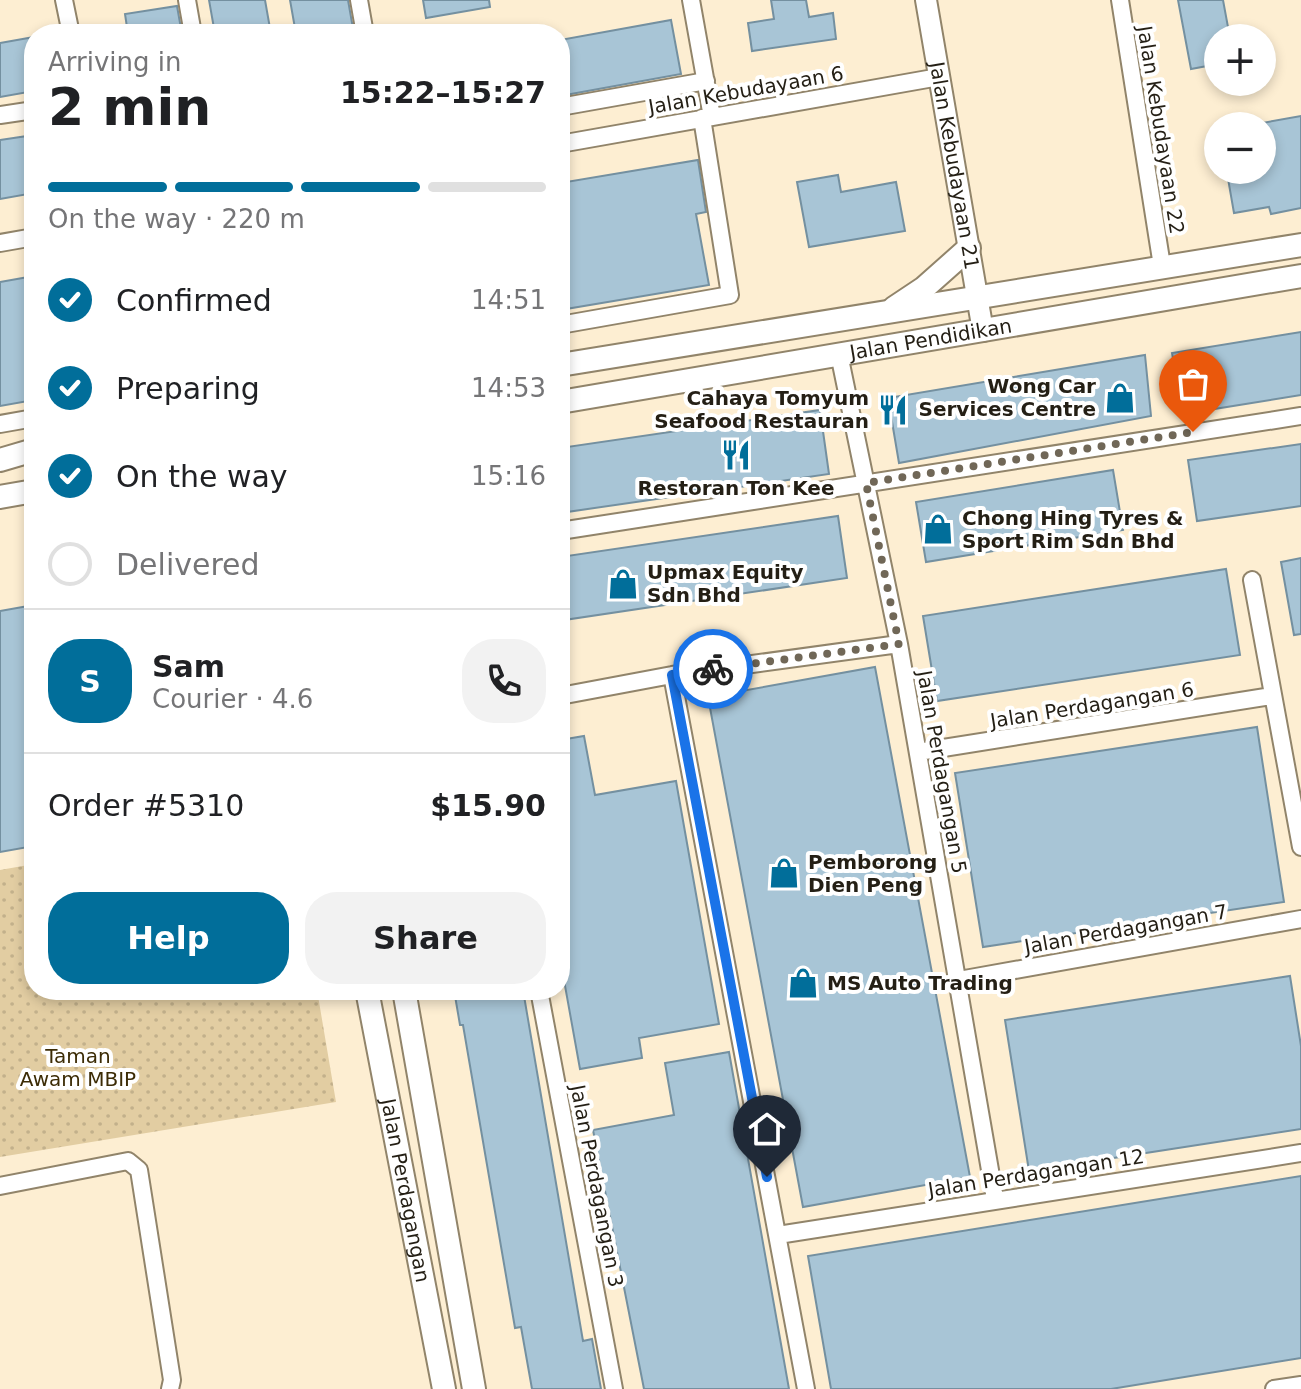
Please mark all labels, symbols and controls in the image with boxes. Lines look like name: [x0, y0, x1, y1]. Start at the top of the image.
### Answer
street label: Jalan Kebudayaan 22: [1132, 22, 1189, 236]
map controls: [1204, 24, 1276, 184]
button: +: [1204, 24, 1276, 96]
text: Arriving in: [48, 47, 182, 77]
street label: Jalan Kebudayaan 21: [924, 58, 984, 271]
street label: Jalan Kebudayaan 6: [645, 61, 846, 119]
text: 15:22–15:27: [340, 75, 546, 110]
text: 2 min: [48, 77, 211, 137]
button: −: [1204, 112, 1276, 184]
text: On the way · 220 m: [48, 204, 305, 234]
icon: check: [48, 278, 92, 322]
text: Confirmed: [116, 283, 272, 318]
text: 14:51: [471, 285, 546, 315]
street label: Jalan Pendidikan: [846, 313, 1014, 365]
pin: [1159, 350, 1227, 432]
icon: bag: [1171, 362, 1215, 406]
icon: check: [48, 366, 92, 410]
text: Preparing: [116, 371, 260, 406]
text: 14:53: [471, 373, 546, 403]
place label: Wong Car Services Centre: [919, 374, 1096, 421]
shop icon: Wong Car Services Centre: [1103, 381, 1137, 415]
place label: Cahaya Tomyum Seafood Restauran: [654, 386, 869, 433]
restaurant icon: Cahaya Tomyum Seafood Restauran: [876, 393, 910, 427]
restaurant icon: Restoran Ton Kee: [719, 438, 753, 472]
icon: check: [48, 454, 92, 498]
text: On the way: [116, 459, 288, 494]
text: 15:16: [471, 461, 546, 491]
place label: Restoran Ton Kee: [638, 476, 834, 500]
place label: Chong Hing Tyres & Sport Rim Sdn Bhd: [962, 506, 1183, 553]
shop icon: Chong Hing Tyres & Sport Rim Sdn Bhd: [921, 512, 955, 546]
text: Delivered: [116, 547, 260, 582]
place label: Upmax Equity Sdn Bhd: [647, 560, 803, 607]
shop icon: Upmax Equity Sdn Bhd: [606, 567, 640, 601]
courier: [673, 629, 753, 709]
button: phone: [462, 639, 546, 723]
icon: bike: [691, 647, 735, 691]
text: Sam: [152, 649, 225, 684]
text: S: [79, 664, 101, 699]
street label: Jalan Perdagangan 5: [912, 667, 972, 875]
street label: Jalan Perdagangan 6: [987, 677, 1196, 733]
text: Courier · 4.6: [152, 684, 313, 714]
text: Order #5310: [48, 788, 244, 823]
text: $15.90: [430, 788, 546, 823]
place label: Pemborong Dien Peng: [808, 850, 937, 897]
shop icon: Pemborong Dien Peng: [767, 856, 801, 890]
button: Help: [48, 892, 289, 984]
button: Share: [305, 892, 546, 984]
street label: Jalan Perdagangan 7: [1021, 899, 1229, 959]
shop icon: MS Auto Trading: [786, 966, 820, 1000]
place label: MS Auto Trading: [827, 971, 1013, 995]
park label: Taman Awam MBIP: [20, 1044, 136, 1091]
street label: Jalan Perdagangan 3: [565, 1081, 628, 1289]
street label: Jalan Perdagangan: [376, 1094, 435, 1284]
pin: [733, 1095, 801, 1177]
icon: home: [745, 1107, 789, 1151]
street label: Jalan Perdagangan 12: [924, 1144, 1146, 1202]

